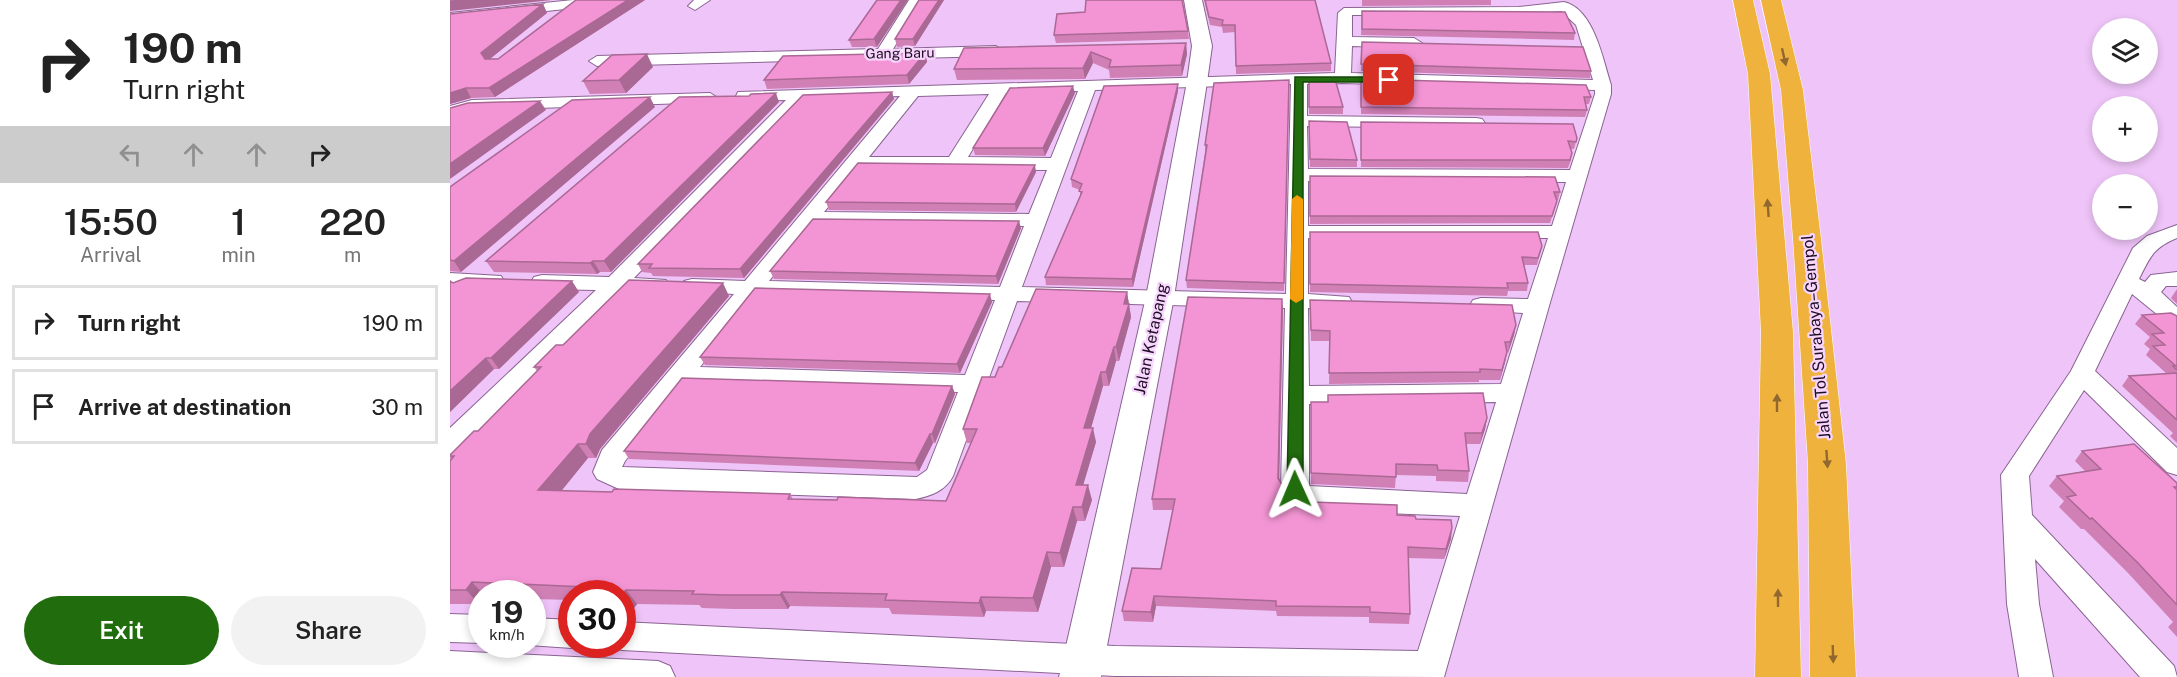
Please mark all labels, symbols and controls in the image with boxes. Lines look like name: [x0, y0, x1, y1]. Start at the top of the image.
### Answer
map controls: [2092, 18, 2158, 240]
button: layers: [2092, 18, 2158, 84]
text: 190 m: [123, 23, 243, 72]
icon: right: [24, 24, 102, 102]
street label: Gang Baru: [865, 44, 935, 62]
one-way arrow: [1780, 48, 1790, 66]
pin: [1363, 54, 1414, 105]
icon: arrive: [1372, 63, 1405, 96]
text: Turn right: [123, 73, 246, 105]
button: +: [2092, 96, 2158, 162]
icon: left: [114, 138, 147, 171]
icon: ahead: [177, 138, 210, 171]
icon: ahead: [240, 138, 273, 171]
icon: right: [303, 138, 336, 171]
button: −: [2092, 174, 2158, 240]
one-way arrow: [1764, 198, 1773, 217]
text: 15:50: [64, 201, 158, 243]
text: 1: [231, 201, 246, 243]
text: 220: [319, 201, 386, 243]
street label: Jalan Tol Surabaya–Gempol: [1798, 234, 1834, 440]
text: Arrival: [80, 243, 142, 267]
text: min: [222, 243, 255, 267]
text: m: [344, 243, 361, 267]
street label: Jalan Ketapang: [1130, 282, 1172, 396]
icon: right: [27, 306, 60, 339]
text: Turn right: [78, 310, 181, 336]
text: 190 m: [363, 310, 423, 336]
icon: arrive: [27, 390, 60, 423]
one-way arrow: [1772, 393, 1782, 412]
text: Arrive at destination: [78, 394, 291, 420]
text: 30 m: [371, 394, 423, 420]
one-way arrow: [1822, 450, 1831, 469]
position arrow: [1263, 457, 1327, 521]
speed limit sign: 30: [558, 580, 636, 658]
one-way arrow: [1773, 588, 1783, 607]
text: 19: [491, 594, 523, 630]
button: Exit: [24, 596, 219, 665]
button: Share: [231, 596, 426, 665]
text: km/h: [489, 626, 525, 643]
one-way arrow: [1828, 645, 1837, 664]

